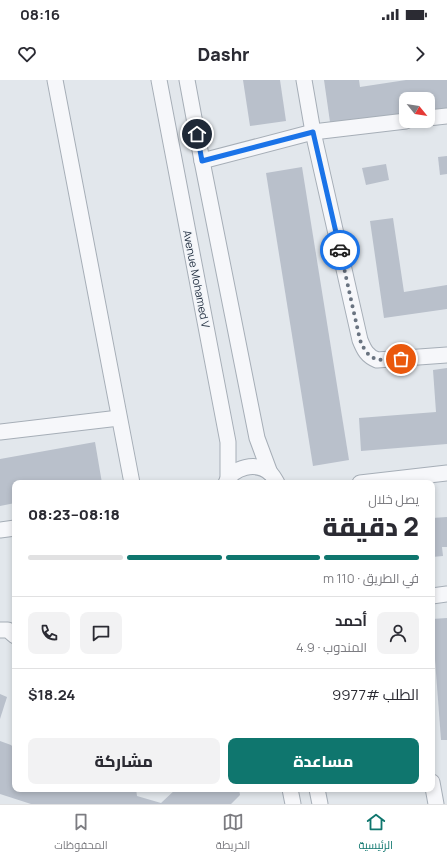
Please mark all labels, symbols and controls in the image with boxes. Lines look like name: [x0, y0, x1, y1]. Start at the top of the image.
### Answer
text: 08:16: [20, 4, 60, 25]
text: Dashr: [198, 42, 250, 66]
icon: heart: [16, 43, 38, 65]
icon: forward: [409, 43, 431, 65]
north arrow: [399, 92, 435, 128]
map controls: [399, 92, 435, 128]
pin: [180, 117, 214, 151]
icon: home: [186, 123, 208, 145]
street label: Avenue Mohamed V: [180, 229, 214, 330]
courier: [320, 230, 360, 270]
icon: car: [329, 239, 351, 261]
pin: [384, 342, 418, 376]
icon: bag: [390, 348, 412, 370]
text: يصل خلال: [368, 490, 419, 508]
text: 08:18–08:23: [28, 504, 120, 525]
text: 2 دقيقة: [323, 508, 419, 544]
text: في الطريق · 110 m: [323, 569, 419, 587]
text: أحمد: [335, 610, 367, 631]
button: phone: [28, 612, 70, 654]
button: chat: [80, 612, 122, 654]
button: person: [377, 612, 419, 654]
text: المندوب · 4.9: [296, 638, 367, 656]
text: $18.24: [28, 684, 76, 705]
text: الطلب #9977: [332, 684, 419, 705]
button: مشاركة: [28, 738, 220, 784]
button: مساعدة: [228, 738, 419, 784]
tab: المحفوظات: [54, 811, 108, 855]
tab: الخريطة: [216, 811, 250, 855]
tab: الرئيسية: [358, 811, 393, 855]

